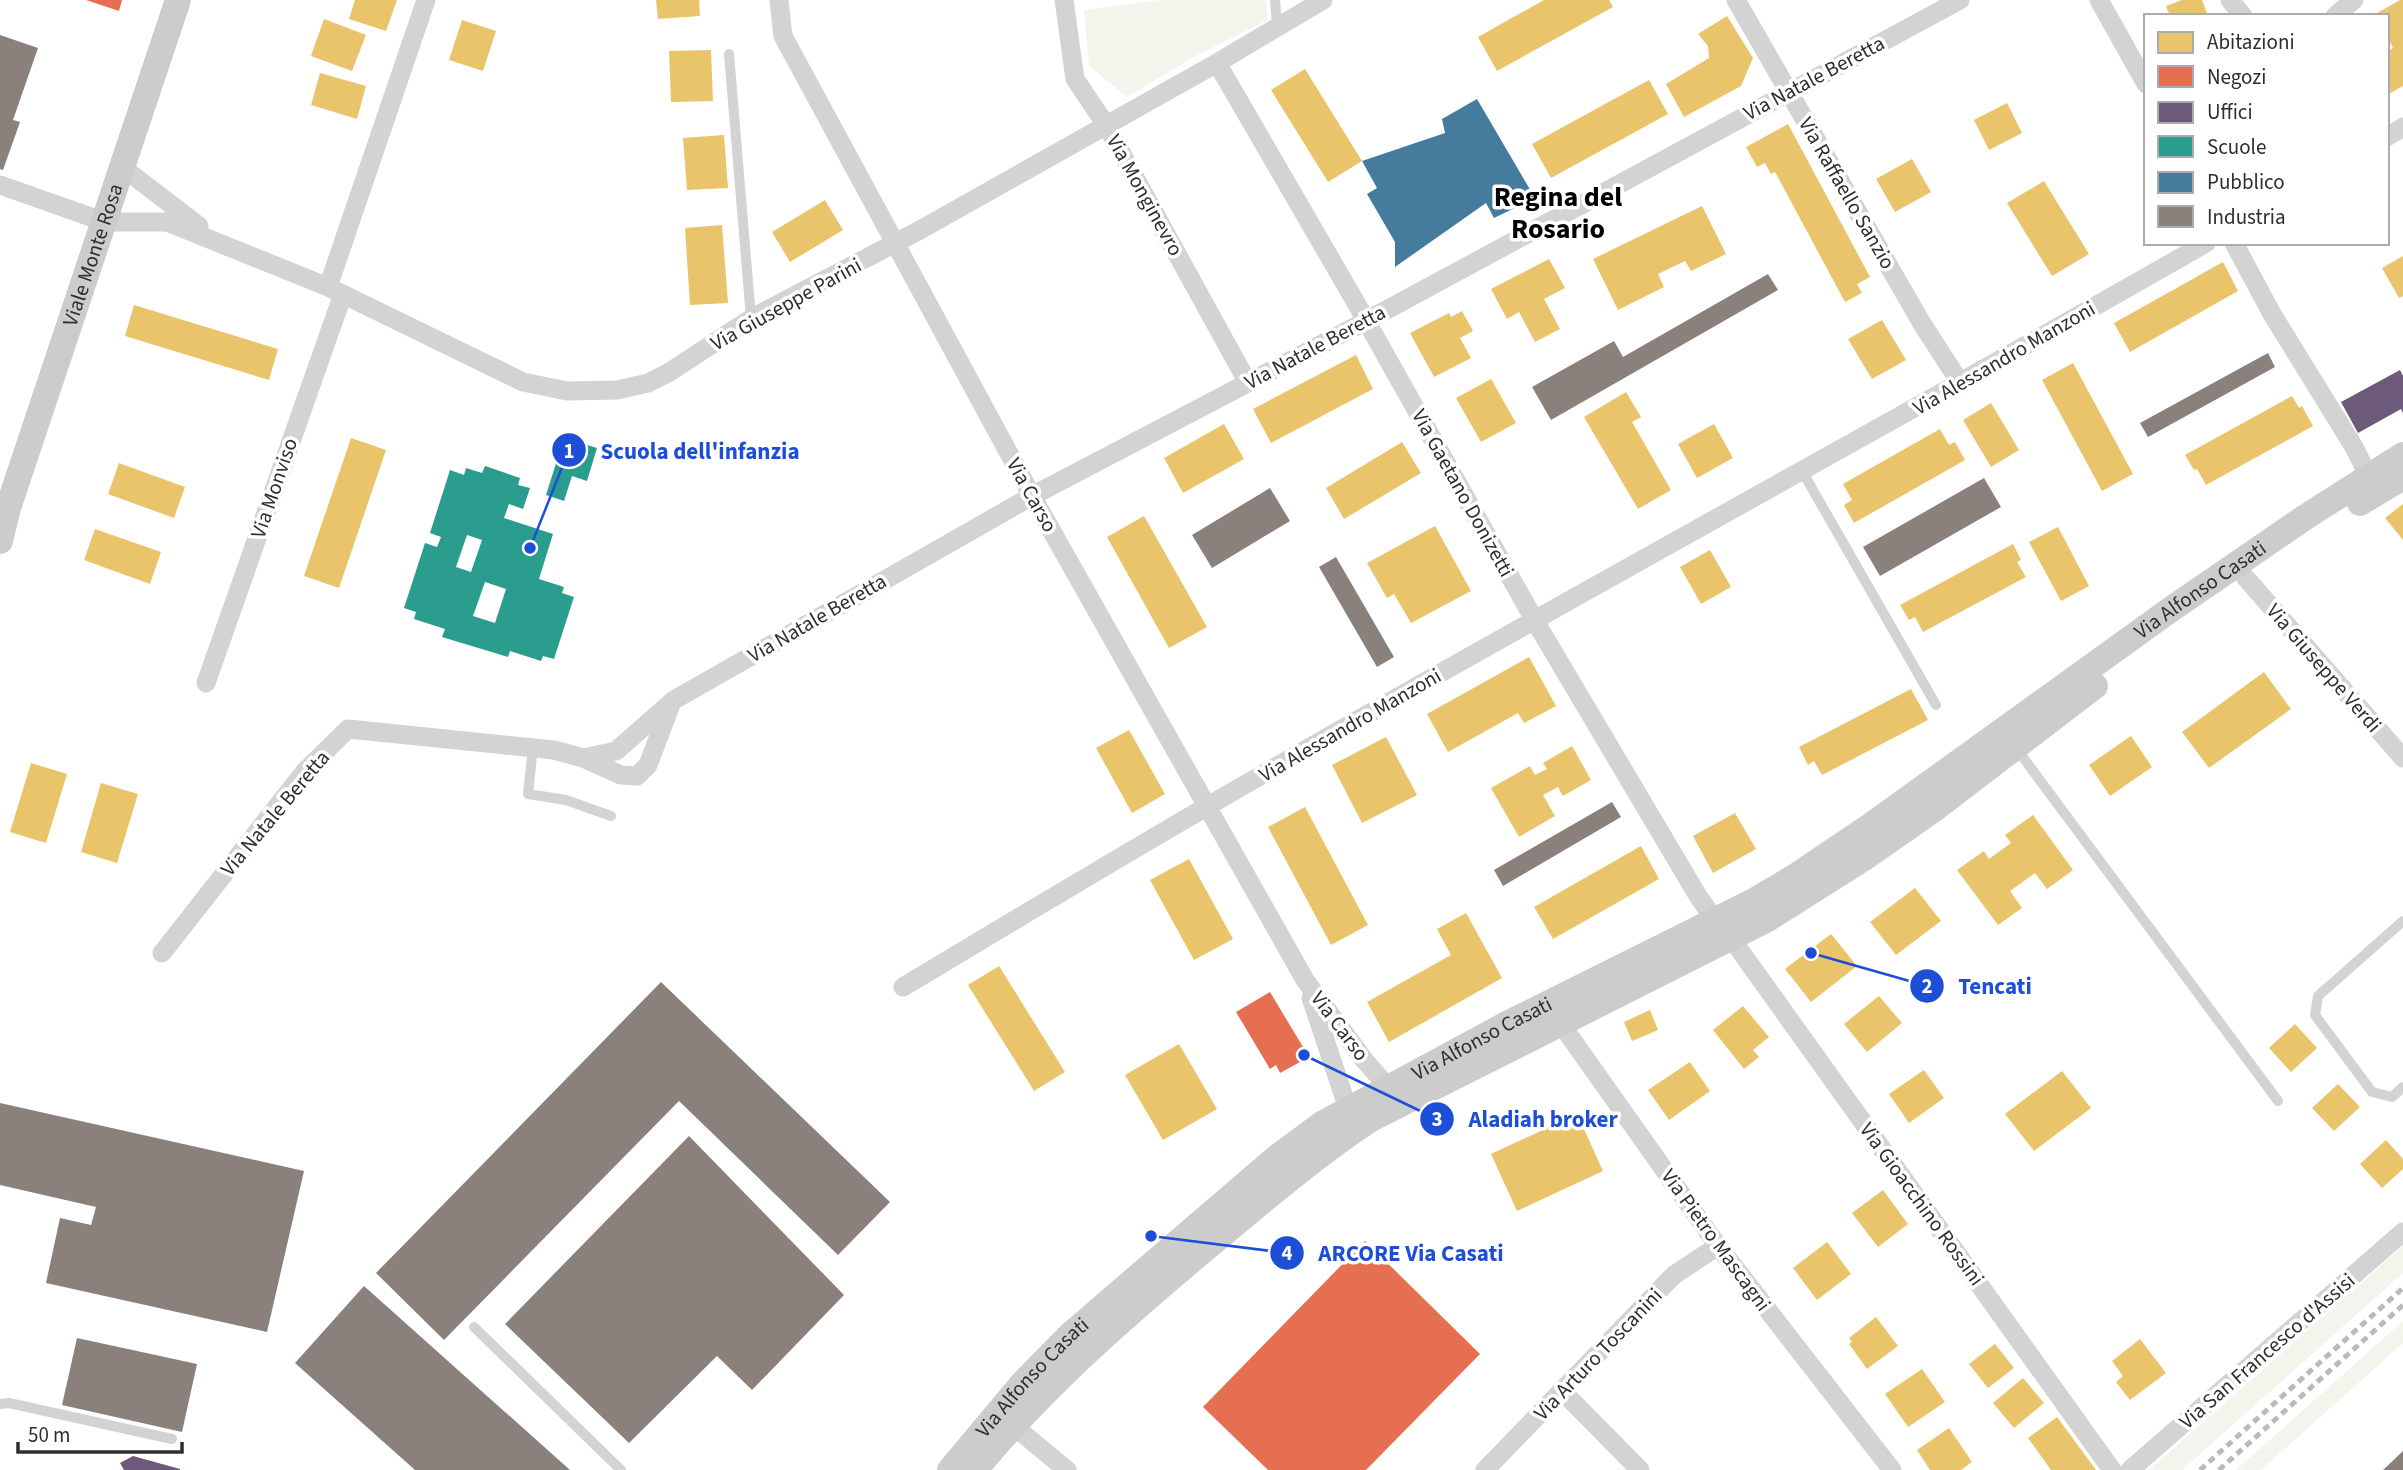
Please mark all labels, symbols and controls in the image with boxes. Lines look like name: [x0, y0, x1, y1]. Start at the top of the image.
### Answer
legend: [2144, 14, 2389, 245]
text: Abitazioni: [2207, 27, 2295, 57]
street label: Via Natale Beretta: [1738, 28, 1890, 128]
text: Negozi: [2207, 62, 2266, 92]
text: Uffici: [2207, 97, 2253, 127]
street label: Via Raffaello Sanzio: [1791, 111, 1903, 275]
street label: Via Monginevro: [1099, 129, 1191, 261]
text: Scuole: [2207, 132, 2266, 162]
text: Pubblico: [2207, 167, 2285, 197]
district label: Regina del Rosario: [1494, 177, 1622, 249]
street label: Viale Monte Rosa: [55, 179, 131, 330]
text: Industria: [2207, 202, 2286, 232]
street label: Via Giuseppe Parini: [705, 250, 867, 358]
street label: Via Alessandro Manzoni: [1907, 294, 2101, 422]
street label: Via Natale Beretta: [1239, 297, 1391, 397]
street label: Via Gaetano Donizetti: [1404, 404, 1522, 582]
callout: Scuola dell'infanzia: [552, 428, 814, 472]
street label: Via Monviso: [243, 434, 305, 542]
text: Scuola dell'infanzia: [600, 435, 800, 468]
text: 1: [563, 436, 575, 466]
street label: Via Carso: [999, 452, 1065, 538]
street label: Via Alfonso Casati: [2128, 533, 2272, 646]
street label: Via Natale Beretta: [742, 566, 892, 670]
street label: Via Giuseppe Verdi: [2259, 597, 2389, 739]
street label: Via Alessandro Manzoni: [1253, 661, 1447, 789]
street label: Via Natale Beretta: [213, 744, 337, 882]
callout: Tencati: [1909, 964, 2046, 1008]
text: Tencati: [1958, 970, 2032, 1003]
text: 2: [1921, 971, 1933, 1001]
street label: Via Carso: [1304, 985, 1376, 1067]
street label: Via Alfonso Casati: [1406, 989, 1557, 1088]
callout: Aladiah broker: [1420, 1097, 1632, 1141]
text: Aladiah broker: [1467, 1103, 1618, 1136]
text: 3: [1431, 1104, 1443, 1134]
street label: Via Gioacchino Rossini: [1852, 1116, 1992, 1292]
street label: Via Pietro Mascagni: [1654, 1163, 1778, 1317]
callout: ARCORE Via Casati: [1269, 1231, 1517, 1275]
text: ARCORE Via Casati: [1317, 1237, 1504, 1270]
text: 4: [1281, 1238, 1293, 1268]
street label: Via San Francesco d'Assisi: [2172, 1266, 2362, 1436]
street label: Via Arturo Toscanini: [1527, 1281, 1669, 1427]
street label: Via Alfonso Casati: [968, 1310, 1095, 1444]
scale bar: [18, 1410, 182, 1454]
text: 50 m: [28, 1420, 70, 1450]

